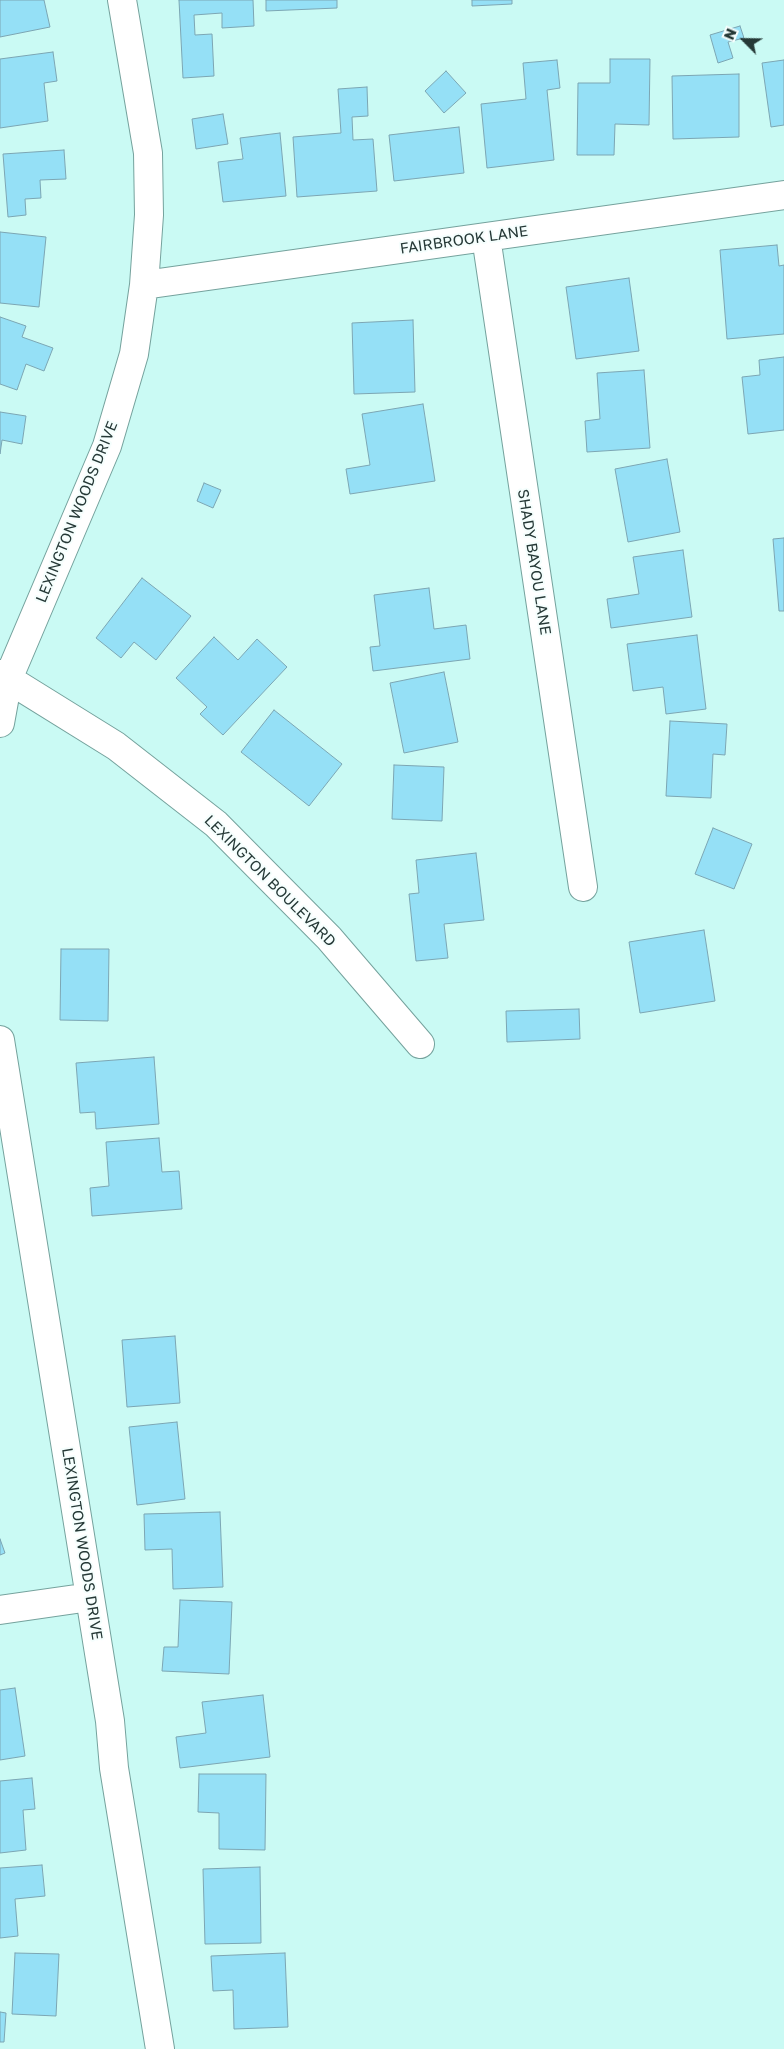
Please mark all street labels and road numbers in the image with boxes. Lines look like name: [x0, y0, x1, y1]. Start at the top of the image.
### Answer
street label: FAIRBROOK LANE: [399, 222, 529, 258]
street label: LEXINGTON WOODS DRIVE: [32, 419, 122, 605]
street label: SHADY BAYOU LANE: [514, 488, 554, 636]
street label: LEXINGTON BOULEVARD: [201, 812, 339, 950]
street label: LEXINGTON WOODS DRIVE: [58, 1447, 106, 1641]

